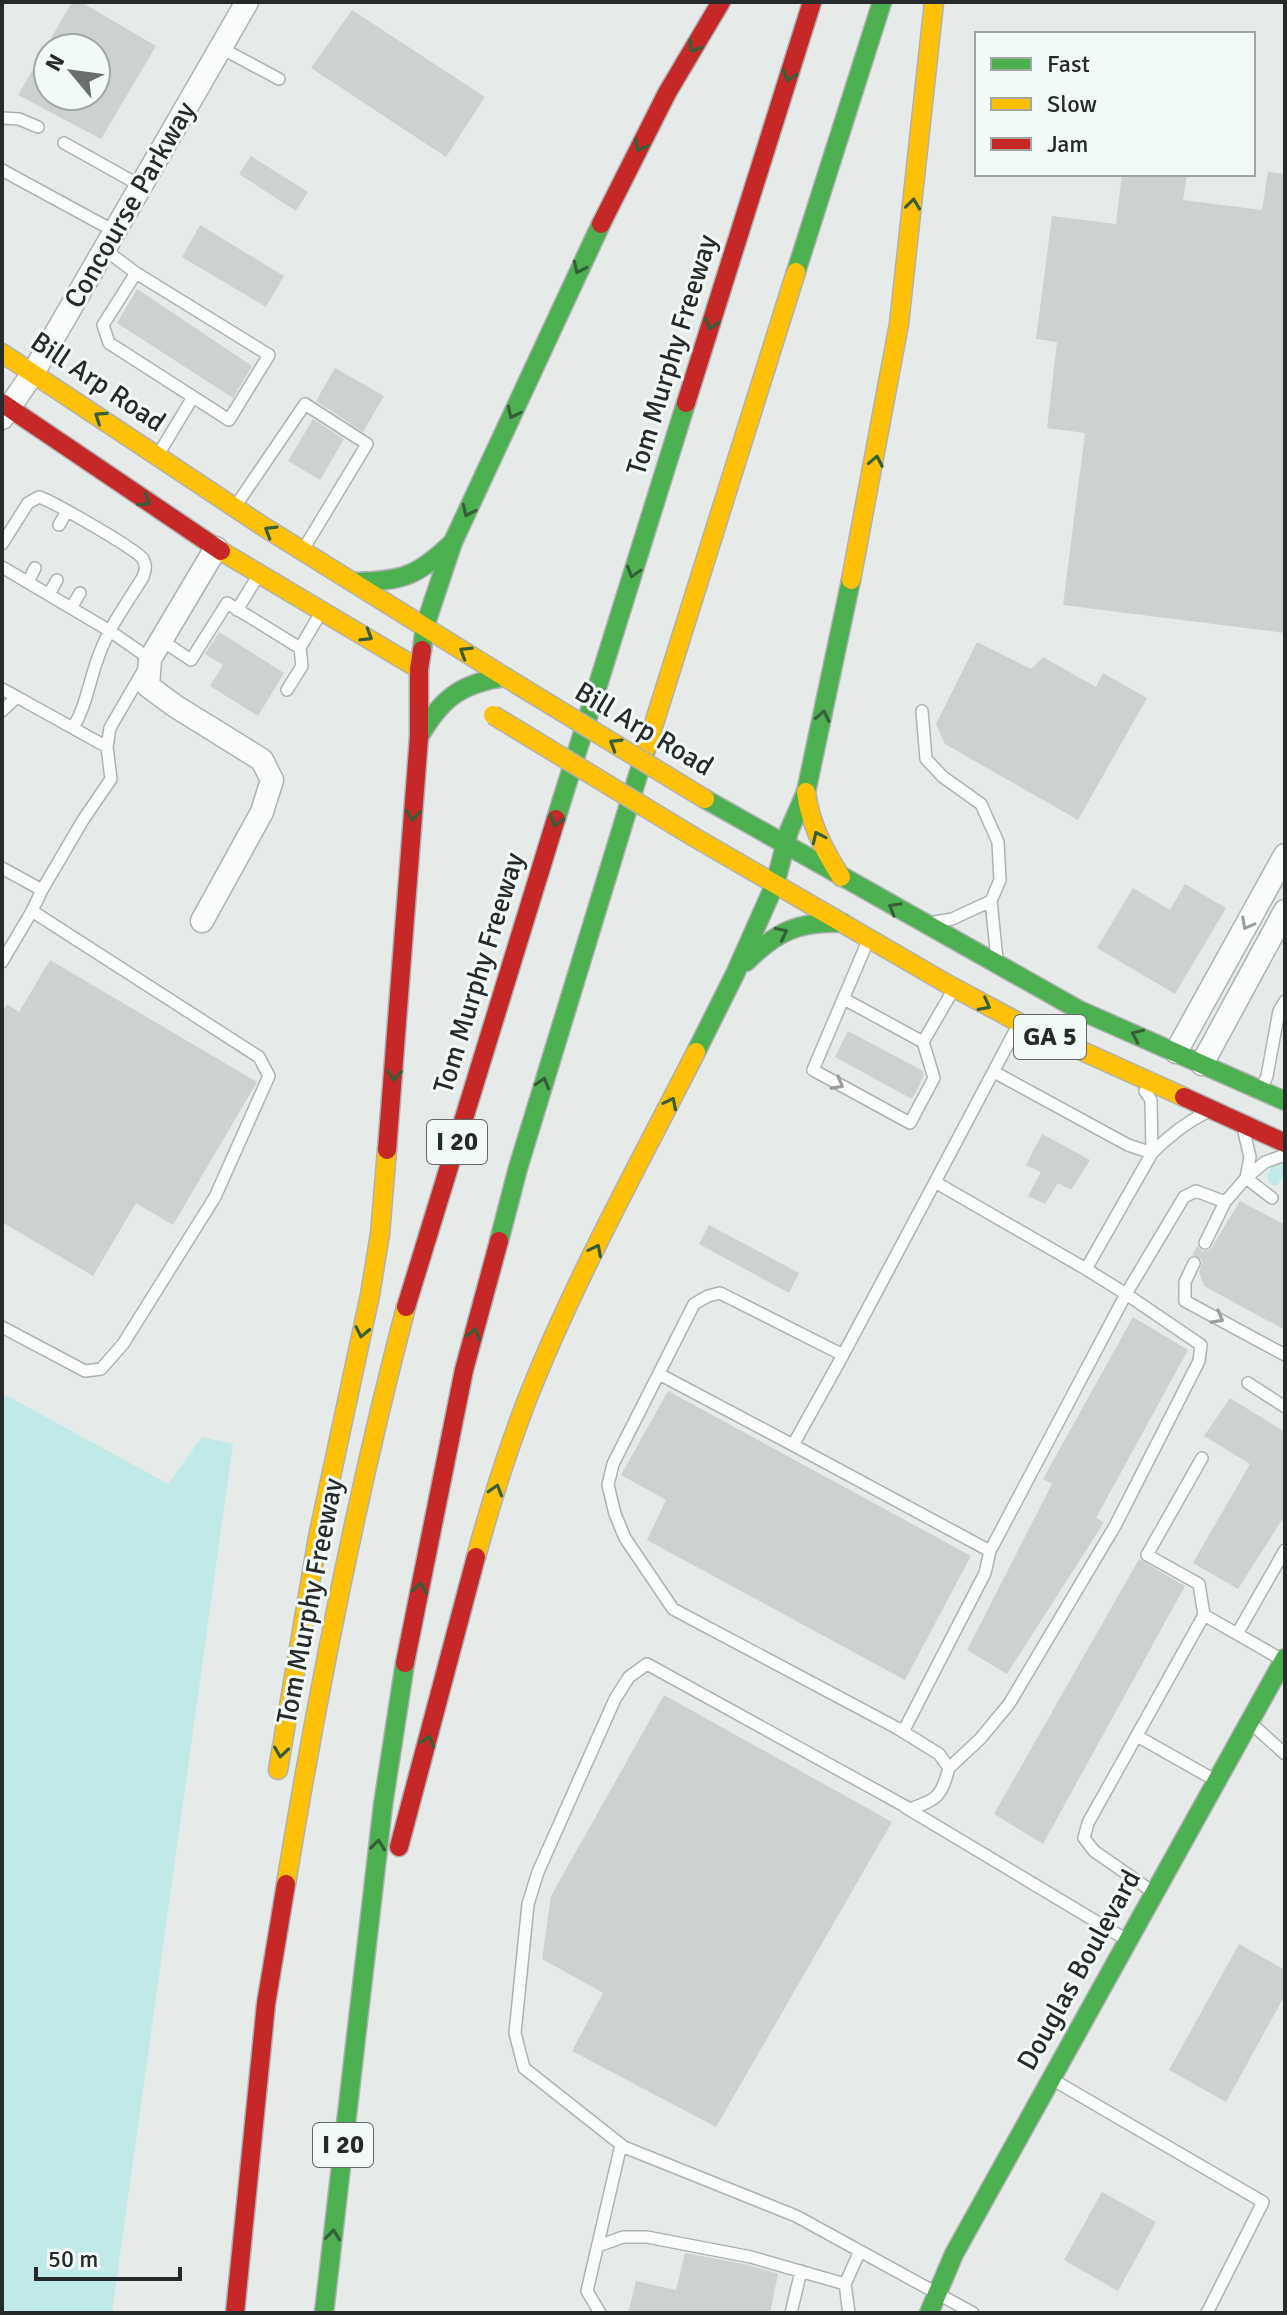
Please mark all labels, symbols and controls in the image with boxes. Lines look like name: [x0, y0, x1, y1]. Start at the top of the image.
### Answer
north arrow: [32, 32, 112, 112]
legend: [975, 32, 1255, 176]
one-way arrow: [688, 38, 703, 53]
text: N: [39, 49, 70, 76]
text: Fast: [1047, 49, 1090, 79]
one-way arrow: [782, 69, 798, 83]
text: Slow: [1047, 89, 1097, 119]
street label: Concourse Parkway: [57, 96, 203, 314]
text: Jam: [1047, 129, 1088, 159]
one-way arrow: [634, 137, 649, 152]
one-way arrow: [904, 197, 921, 211]
street label: Tom Murphy Freeway: [619, 231, 725, 479]
one-way arrow: [573, 260, 589, 274]
one-way arrow: [704, 317, 720, 331]
street label: Bill Arp Road: [24, 325, 172, 439]
one-way arrow: [507, 404, 523, 419]
one-way arrow: [94, 412, 108, 427]
one-way arrow: [866, 455, 883, 468]
one-way arrow: [137, 491, 151, 506]
one-way arrow: [462, 502, 478, 517]
one-way arrow: [264, 525, 279, 540]
one-way arrow: [626, 565, 642, 579]
one-way arrow: [358, 626, 373, 642]
one-way arrow: [459, 646, 474, 661]
street label: Bill Arp Road: [569, 674, 719, 784]
one-way arrow: [814, 709, 831, 723]
one-way arrow: [609, 738, 624, 754]
one-way arrow: [405, 809, 422, 822]
one-way arrow: [549, 813, 565, 827]
one-way arrow: [812, 831, 828, 845]
street label: Tom Murphy Freeway: [426, 849, 532, 1097]
one-way arrow: [889, 902, 903, 918]
one-way arrow: [1241, 915, 1257, 929]
one-way arrow: [774, 927, 789, 942]
one-way arrow: [977, 995, 991, 1010]
road number: GA 5: [1014, 1015, 1086, 1059]
one-way arrow: [1131, 1029, 1145, 1045]
one-way arrow: [386, 1068, 403, 1081]
one-way arrow: [830, 1074, 845, 1089]
one-way arrow: [534, 1077, 550, 1091]
one-way arrow: [661, 1096, 676, 1111]
road number: I 20: [427, 1120, 487, 1164]
one-way arrow: [586, 1244, 601, 1259]
one-way arrow: [1210, 1308, 1225, 1323]
one-way arrow: [354, 1325, 371, 1339]
one-way arrow: [464, 1327, 481, 1341]
street label: Tom Murphy Freeway: [269, 1475, 351, 1727]
one-way arrow: [487, 1483, 503, 1497]
one-way arrow: [411, 1582, 428, 1595]
one-way arrow: [419, 1734, 436, 1748]
one-way arrow: [273, 1746, 290, 1759]
one-way arrow: [370, 1838, 387, 1851]
street label: Douglas Boulevard: [1010, 1864, 1148, 2076]
road number: I 20: [313, 2123, 373, 2167]
one-way arrow: [324, 2229, 341, 2242]
scale bar: [36, 2231, 180, 2281]
text: 50 m: [48, 2244, 98, 2274]

